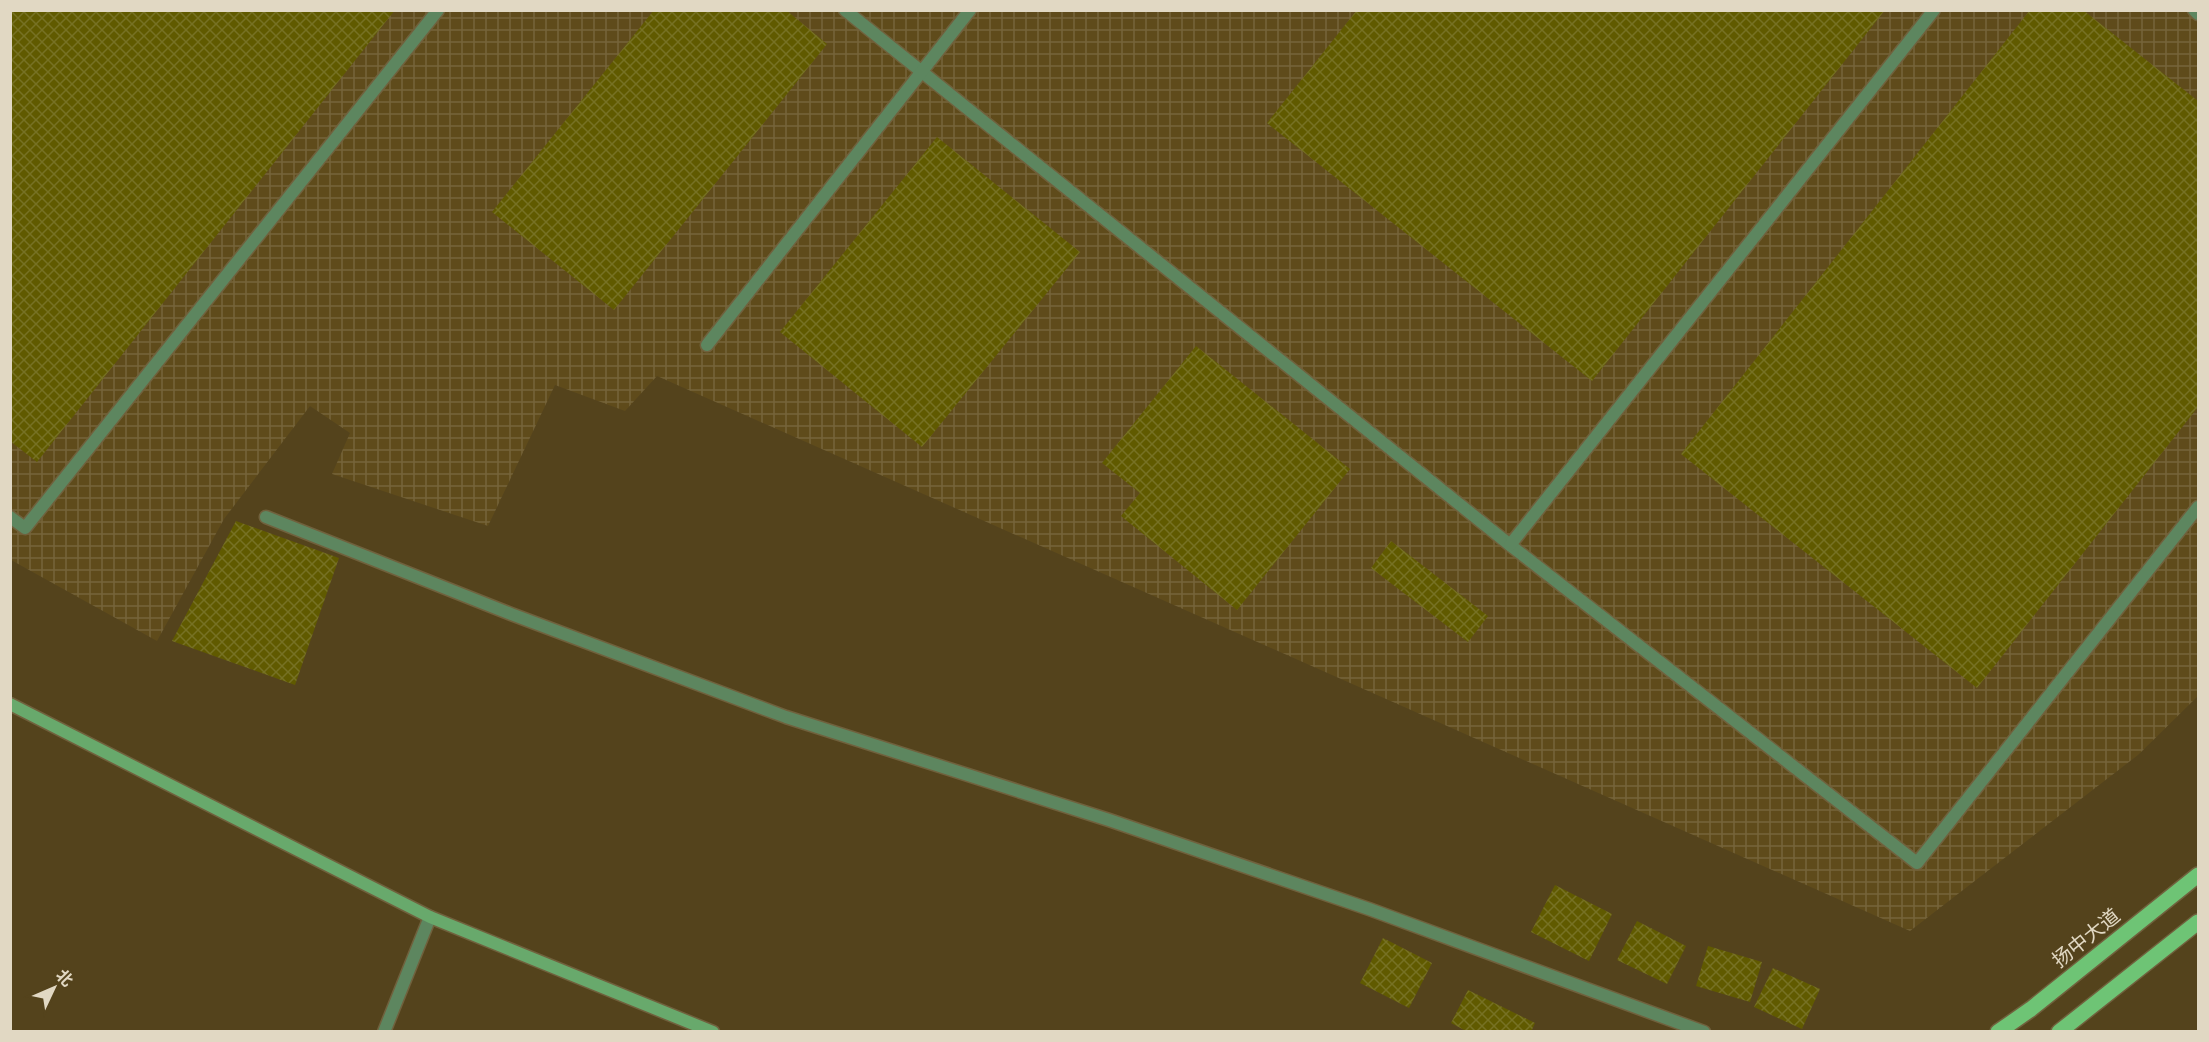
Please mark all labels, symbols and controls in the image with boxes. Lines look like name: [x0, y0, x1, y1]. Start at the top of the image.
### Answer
street label: 扬中大道: [2047, 903, 2124, 972]
north arrow: [24, 958, 84, 1018]
text: 北: [53, 965, 78, 990]

